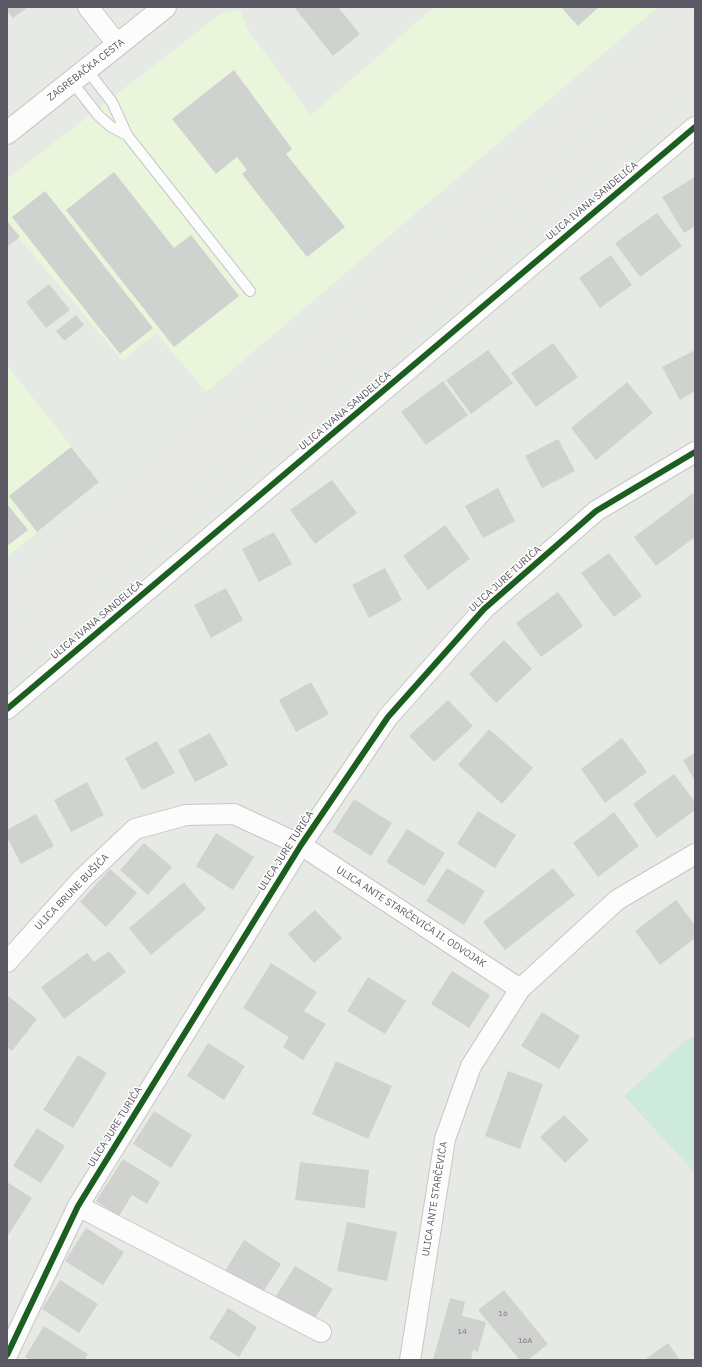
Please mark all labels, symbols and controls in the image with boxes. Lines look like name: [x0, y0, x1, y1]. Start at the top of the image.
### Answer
street label: ZAGREBAČKA CESTA: [45, 36, 127, 104]
street label: ULICA IVANA SANDELIĆA: [544, 159, 640, 243]
street label: ULICA IVANA SANDELIĆA: [297, 369, 393, 453]
street label: ULICA JURE TURIĆA: [467, 544, 543, 614]
street label: ULICA IVANA SANDELIĆA: [49, 578, 145, 662]
street label: ULICA JURE TURIĆA: [256, 809, 316, 893]
street label: ULICA BRUNE BUŠIĆA: [32, 851, 112, 933]
street label: ULICA ANTE STARČEVIĆA II. ODVOJAK: [334, 864, 488, 970]
street label: ULICA JURE TURIĆA: [85, 1084, 145, 1170]
street label: ULICA ANTE STARČEVIĆA: [420, 1141, 450, 1257]
house number: 16: [498, 1309, 508, 1319]
house number: 14: [457, 1327, 467, 1337]
house number: 16A: [518, 1336, 532, 1346]

